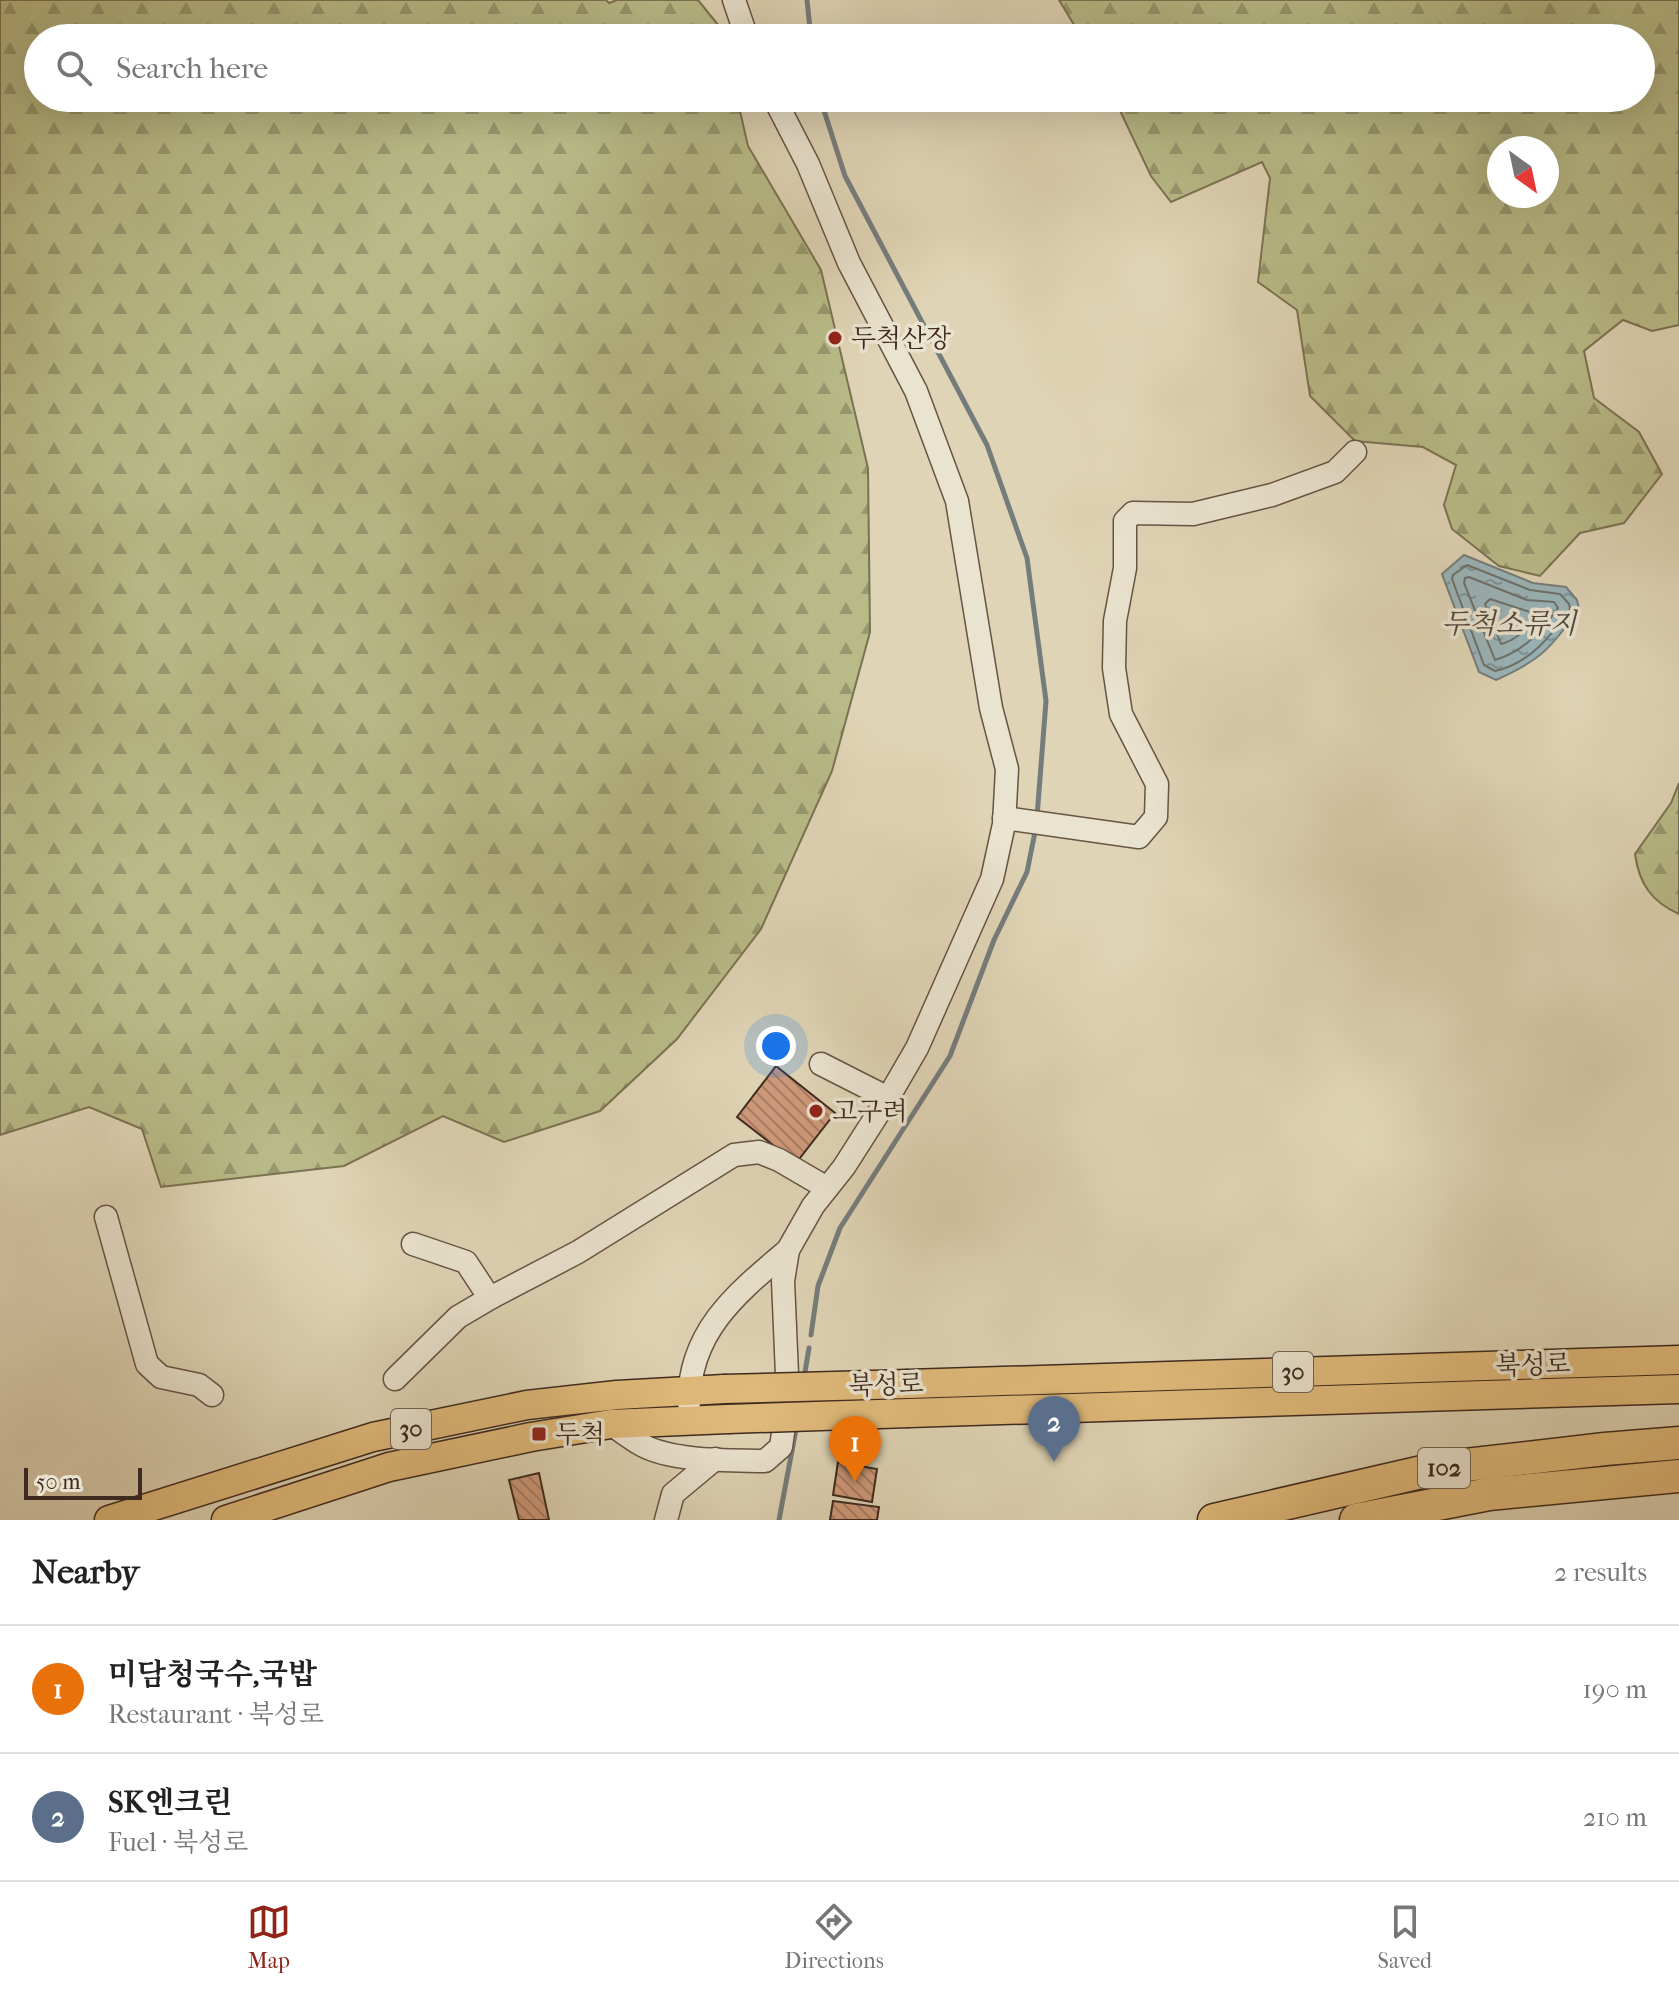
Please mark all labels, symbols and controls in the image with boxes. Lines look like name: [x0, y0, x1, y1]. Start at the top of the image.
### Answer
search box: [24, 24, 1655, 112]
icon: search: [52, 46, 96, 90]
text: Search here: [116, 51, 268, 86]
north arrow: [1487, 136, 1559, 208]
place label: 두척산장: [851, 323, 951, 354]
marker: 두척산장: [826, 329, 844, 347]
water label: 두척소류지: [1441, 607, 1579, 640]
your location: [756, 1026, 796, 1066]
place label: 고구려: [832, 1096, 907, 1127]
marker: 고구려: [807, 1102, 825, 1120]
street label: 북성로: [1495, 1348, 1571, 1382]
road number: 30: [1273, 1352, 1313, 1392]
street label: 북성로: [848, 1368, 924, 1402]
pin: 2: [1028, 1396, 1080, 1462]
road number: 30: [391, 1409, 431, 1449]
pin: 1: [829, 1416, 881, 1482]
place label: 두척: [555, 1419, 605, 1450]
marker: 두척: [530, 1425, 548, 1443]
road number: 102: [1418, 1448, 1470, 1488]
scale bar: [24, 1464, 142, 1500]
text: 50 m: [36, 1469, 81, 1495]
text: Nearby: [32, 1552, 139, 1592]
text: 2 results: [1554, 1557, 1647, 1588]
text: 미담청국수,국밥: [108, 1657, 317, 1692]
text: 1: [53, 1674, 63, 1705]
text: 190 m: [1583, 1674, 1647, 1705]
text: Restaurant · 북성로: [108, 1699, 324, 1730]
text: SK엔크린: [108, 1785, 232, 1820]
text: 2: [51, 1802, 65, 1833]
text: 210 m: [1583, 1802, 1647, 1833]
text: Fuel · 북성로: [108, 1827, 248, 1858]
tab: Map: [247, 1900, 291, 1974]
tab: Directions: [785, 1900, 884, 1974]
tab: Saved: [1378, 1900, 1432, 1974]

